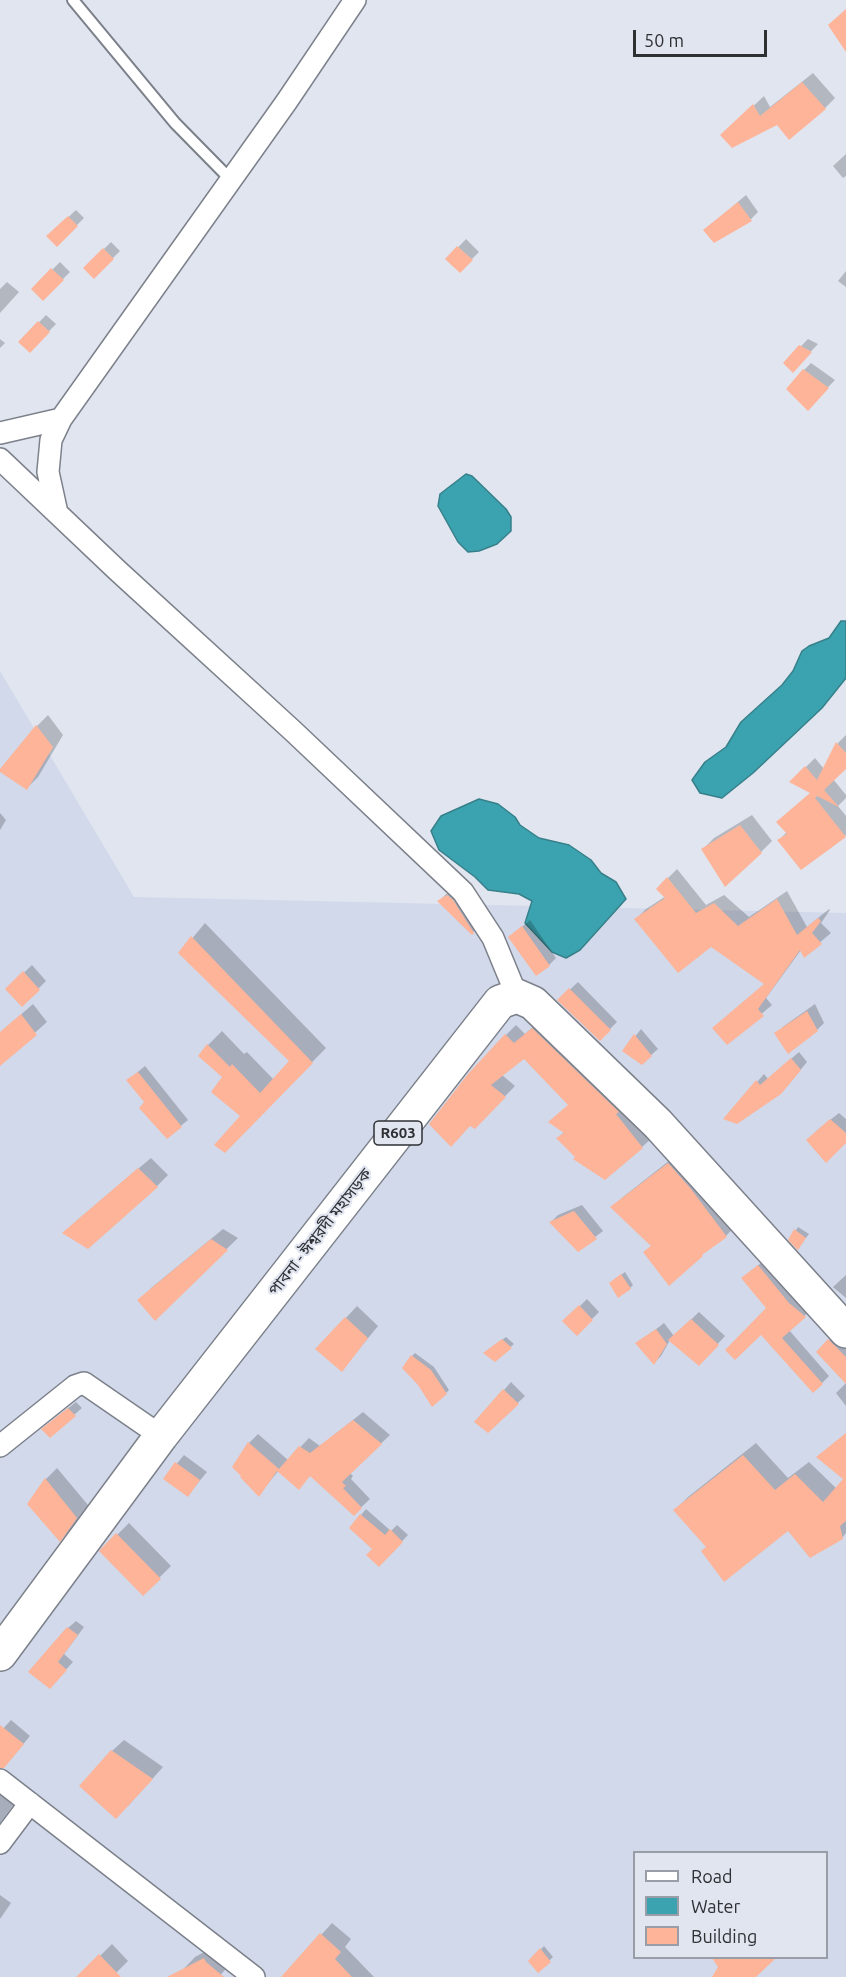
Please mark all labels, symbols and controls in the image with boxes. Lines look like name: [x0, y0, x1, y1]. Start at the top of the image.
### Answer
scale bar: [636, 18, 770, 56]
text: 50 m: [644, 30, 684, 50]
road number: R603: [374, 1121, 422, 1145]
street label: পাবনা - ঈশ্বরদী মহাসড়ক: [264, 1165, 376, 1299]
legend: [633, 1851, 828, 1959]
text: Road: [691, 1866, 733, 1886]
text: Water: [691, 1896, 740, 1916]
text: Building: [691, 1926, 757, 1946]

